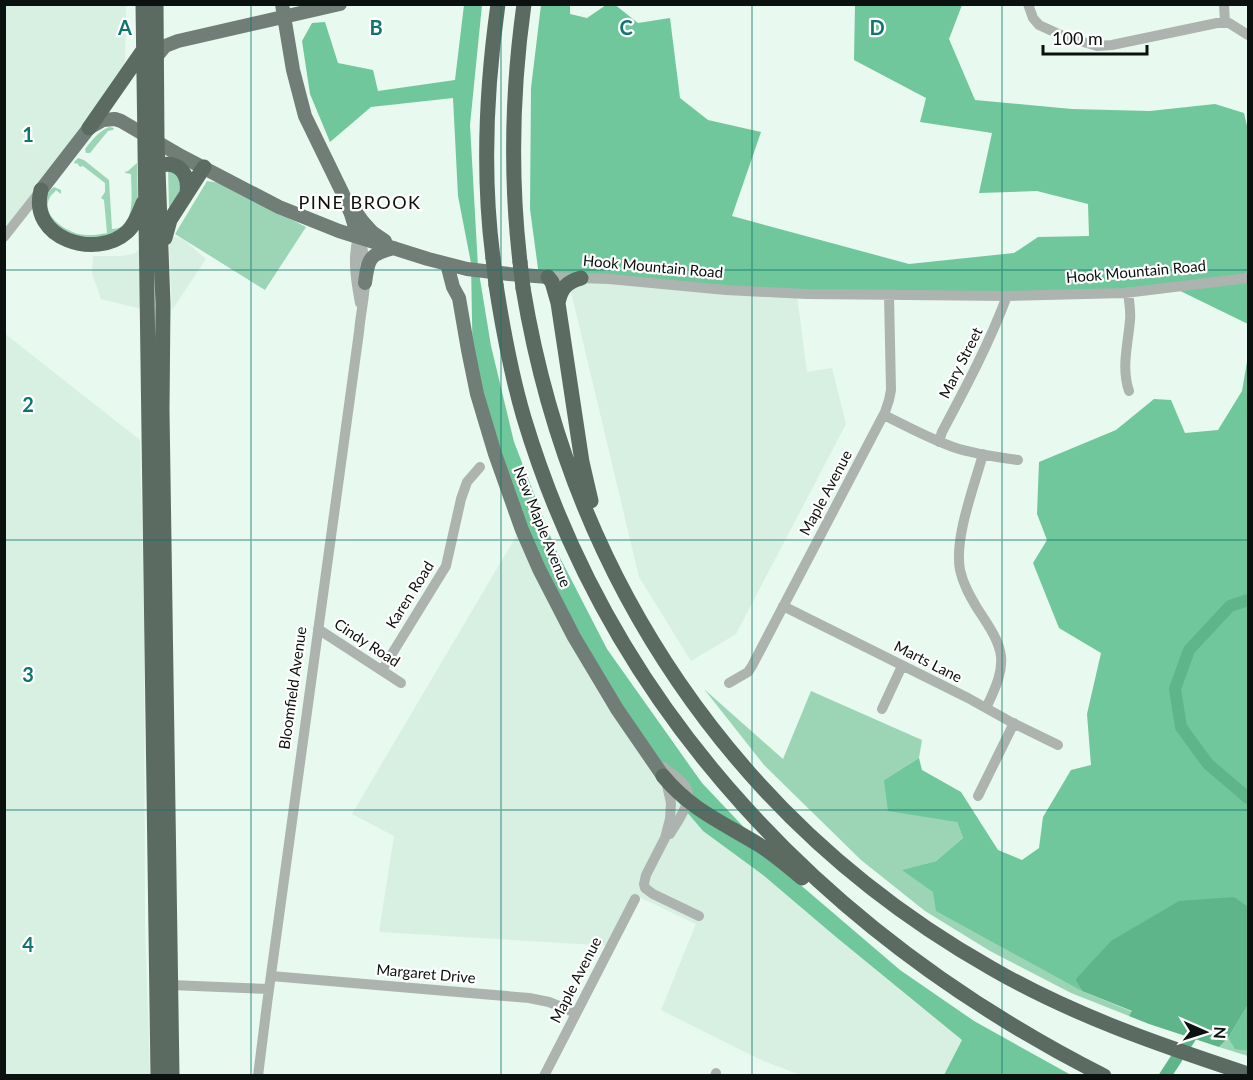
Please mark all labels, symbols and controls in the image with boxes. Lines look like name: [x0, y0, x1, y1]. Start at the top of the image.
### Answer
text: A: [117, 15, 132, 39]
text: B: [369, 15, 383, 39]
text: C: [619, 15, 633, 39]
text: D: [869, 15, 885, 39]
scale bar: [1043, 18, 1146, 56]
text: 100 m: [1052, 27, 1103, 49]
text: 1: [22, 122, 34, 146]
district label: PINE BROOK: [298, 191, 422, 213]
street label: Hook Mountain Road: [582, 251, 724, 281]
street label: Hook Mountain Road: [1065, 256, 1207, 286]
street label: Mary Street: [935, 323, 986, 401]
text: 2: [22, 392, 34, 416]
street label: Maple Avenue: [795, 447, 855, 538]
street label: New Maple Avenue: [511, 464, 575, 590]
street label: Karen Road: [381, 558, 437, 631]
street label: Cindy Road: [331, 614, 404, 670]
street label: Bloomfield Avenue: [274, 625, 310, 750]
street label: Marts Lane: [891, 636, 965, 686]
text: 3: [22, 662, 34, 686]
text: 4: [22, 932, 34, 956]
street label: Maple Avenue: [546, 934, 605, 1026]
street label: Margaret Drive: [376, 960, 477, 986]
north arrow: [1175, 1002, 1235, 1062]
text: N: [1211, 1026, 1230, 1039]

